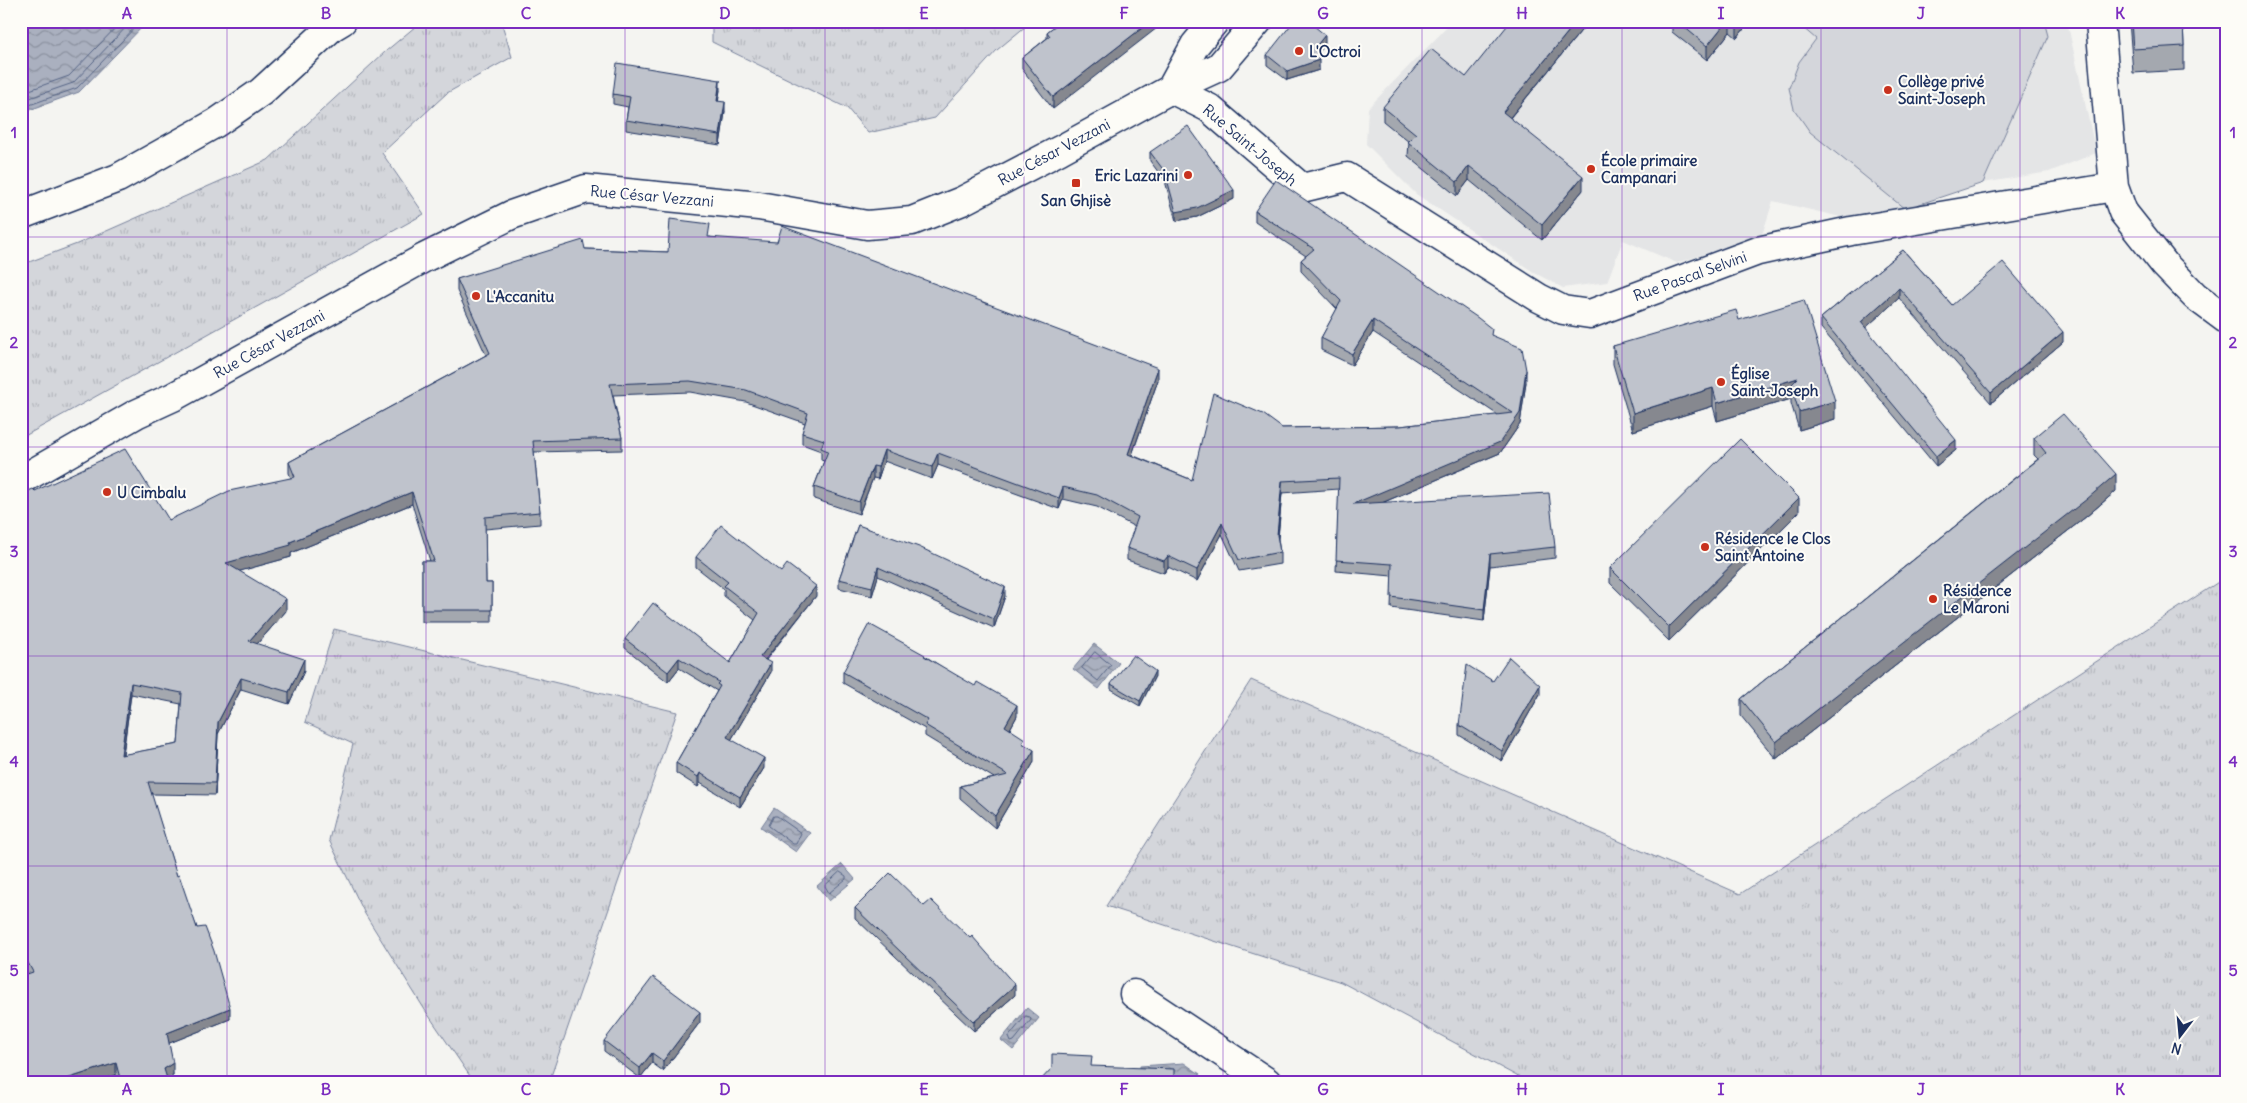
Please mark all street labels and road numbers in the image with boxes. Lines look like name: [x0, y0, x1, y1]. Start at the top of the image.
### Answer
street label: Rue Saint-Joseph: [1199, 100, 1301, 190]
street label: Rue César Vezzani: [995, 114, 1113, 190]
street label: Rue César Vezzani: [589, 181, 715, 211]
street label: Rue Pascal Selvini: [1631, 247, 1749, 305]
street label: Rue César Vezzani: [210, 306, 328, 382]

